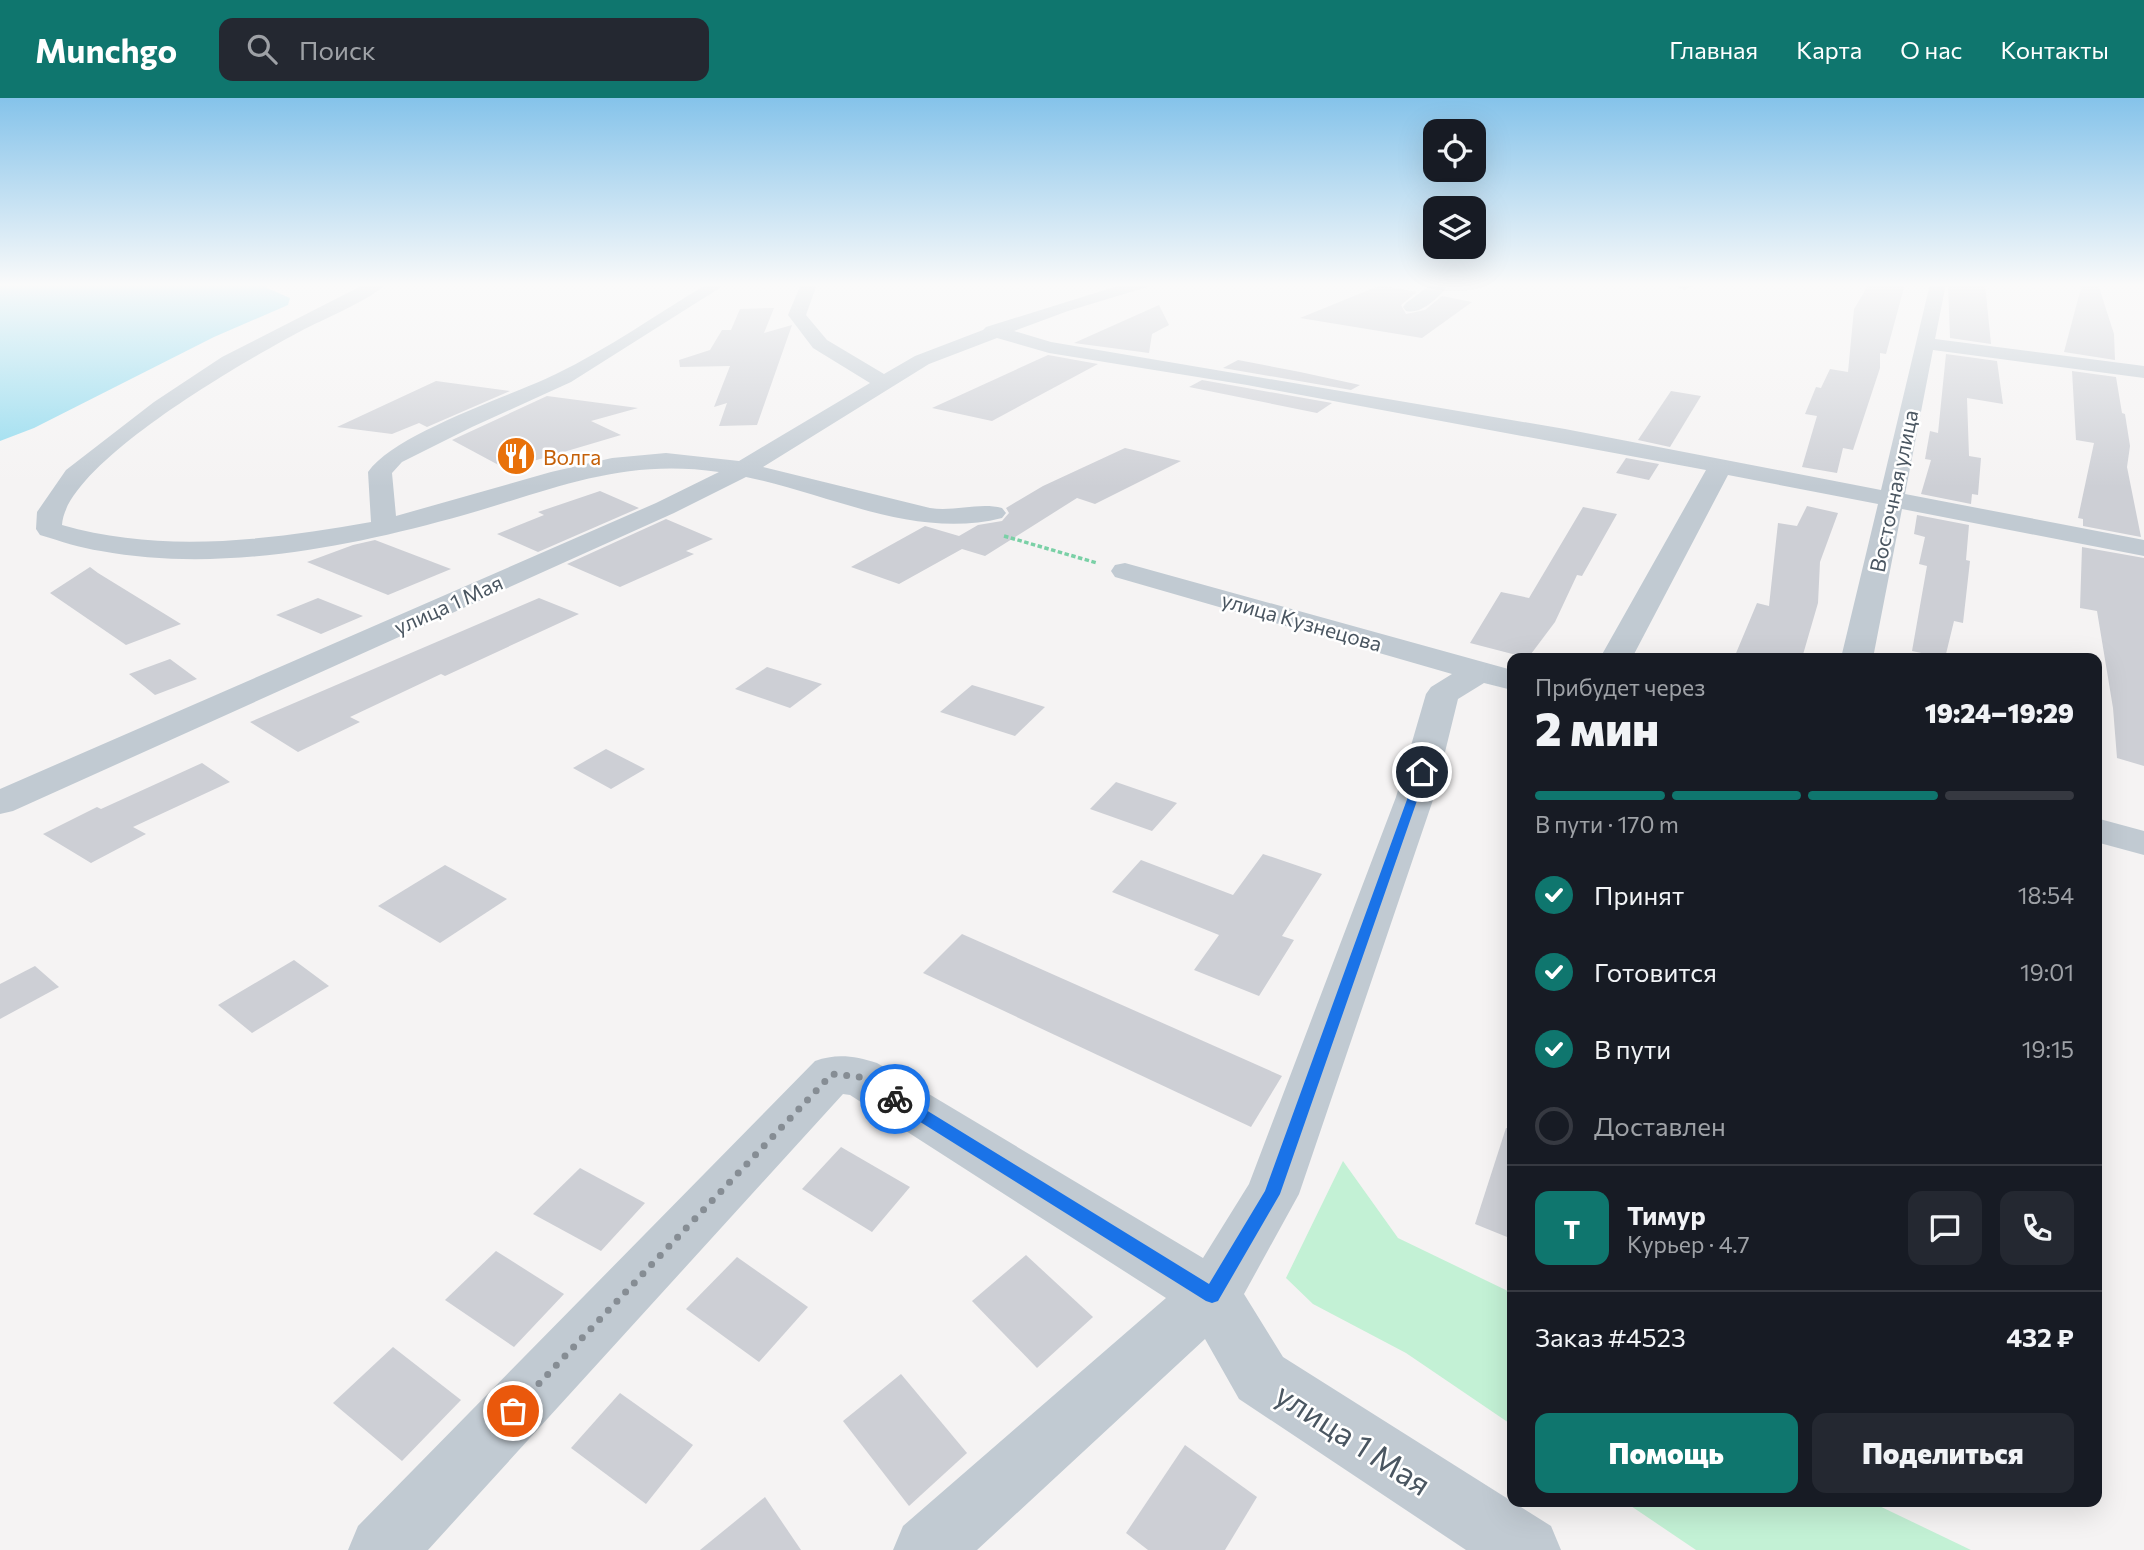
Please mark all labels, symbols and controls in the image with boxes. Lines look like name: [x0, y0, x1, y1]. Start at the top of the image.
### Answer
search box: [219, 18, 709, 81]
text: Munchgo: [35, 29, 177, 70]
icon: search: [243, 30, 281, 68]
text: Поиск: [299, 34, 376, 65]
text: Главная: [1669, 35, 1758, 64]
text: Карта: [1796, 35, 1862, 64]
text: О нас: [1900, 35, 1962, 64]
text: Контакты: [2000, 35, 2109, 64]
map controls: [1423, 119, 1486, 259]
button: locate: [1423, 119, 1486, 182]
button: layers: [1423, 196, 1486, 259]
street label: Восточная улица: [1864, 408, 1922, 574]
restaurant icon: Волга: [495, 435, 537, 477]
place label: Волга: [543, 444, 601, 469]
street label: улица 1 Мая: [390, 569, 506, 639]
street label: улица Кузнецова: [1219, 586, 1385, 656]
text: Прибудет через: [1535, 673, 1705, 701]
text: 19:24–19:29: [1925, 697, 2074, 728]
text: 2 мин: [1535, 699, 1659, 755]
pin: [1392, 742, 1452, 802]
icon: home: [1403, 753, 1441, 791]
text: В пути · 170 m: [1535, 810, 1679, 838]
icon: check: [1535, 876, 1573, 914]
text: Принят: [1594, 879, 1684, 910]
text: 18:54: [2018, 881, 2074, 909]
icon: check: [1535, 953, 1573, 991]
text: Готовится: [1594, 956, 1717, 987]
text: 19:01: [2020, 958, 2074, 986]
icon: check: [1535, 1030, 1573, 1068]
text: В пути: [1594, 1033, 1671, 1064]
text: 19:15: [2022, 1035, 2074, 1063]
courier: [860, 1064, 930, 1134]
icon: bike: [876, 1080, 914, 1118]
text: Доставлен: [1594, 1110, 1726, 1141]
button: chat: [1908, 1191, 1982, 1265]
button: phone: [2000, 1191, 2074, 1265]
text: Тимур: [1627, 1199, 1706, 1230]
text: Т: [1564, 1213, 1580, 1244]
text: Курьер · 4.7: [1627, 1230, 1750, 1258]
text: Заказ #4523: [1535, 1321, 1686, 1352]
text: 432 ₽: [2006, 1321, 2074, 1352]
street label: улица 1 Мая: [1269, 1373, 1439, 1503]
pin: [483, 1381, 543, 1441]
icon: bag: [494, 1392, 532, 1430]
button: Помощь: [1535, 1413, 1798, 1493]
button: Поделиться: [1812, 1413, 2074, 1493]

